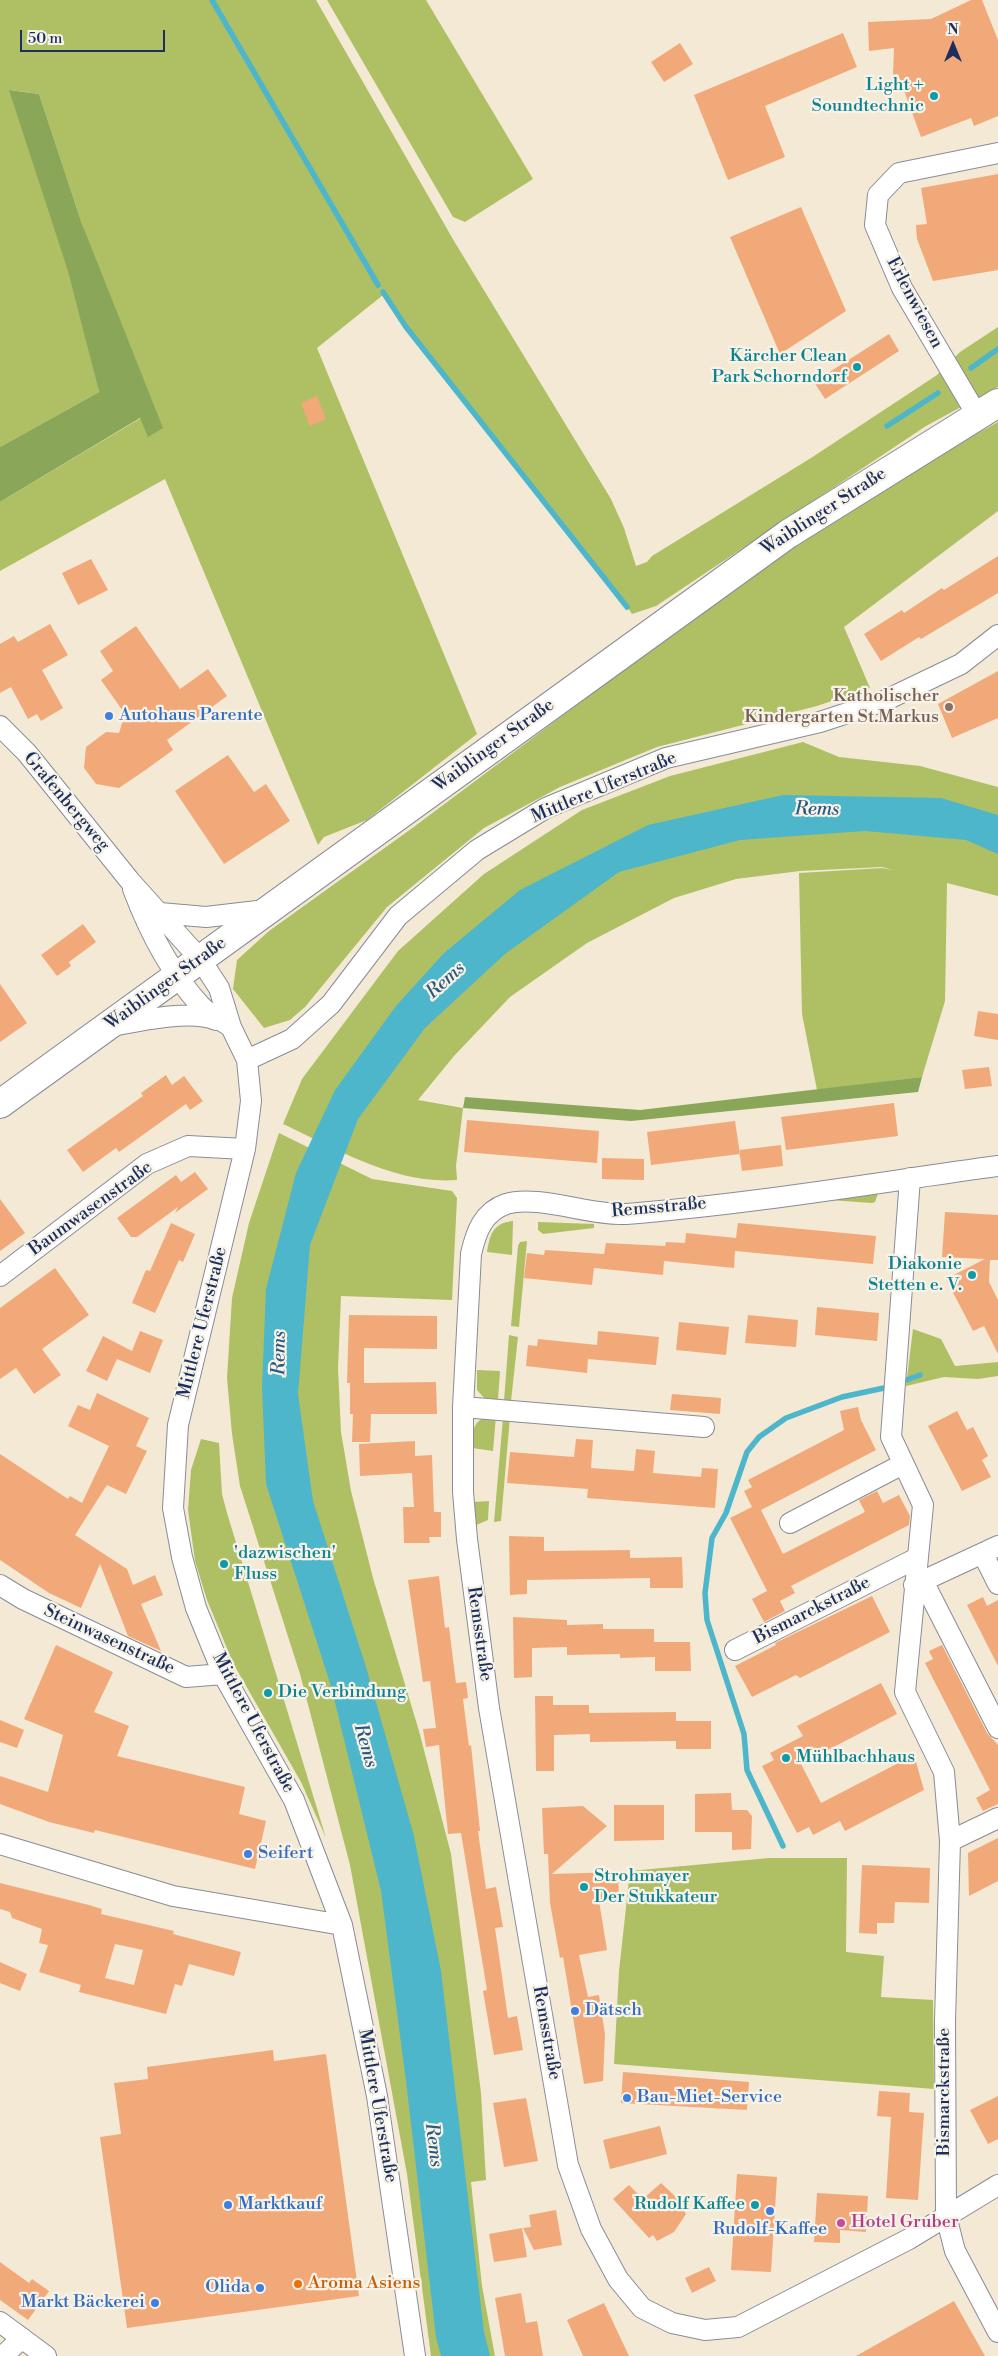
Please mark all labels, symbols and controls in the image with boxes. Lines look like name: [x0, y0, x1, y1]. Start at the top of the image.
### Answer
scale bar: [22, 20, 168, 52]
north arrow: [928, 20, 978, 70]
text: N: [947, 21, 959, 39]
text: 50 m: [28, 29, 62, 48]
place label: Light + Soundtechnic: [812, 75, 924, 118]
marker: Light + Soundtechnic: [928, 90, 940, 102]
street label: Erlenwiesen: [881, 254, 947, 352]
place label: Kärcher Clean Park Schorndorf: [712, 346, 847, 388]
marker: Kärcher Clean Park Schorndorf: [851, 361, 863, 373]
street label: Waiblinger Straße: [757, 463, 891, 561]
place label: Katholischer Kindergarten St.Markus: [744, 686, 939, 729]
street label: Waiblinger Straße: [429, 695, 559, 797]
marker: Katholischer Kindergarten St.Markus: [943, 701, 955, 713]
place label: Autohaus Parente: [119, 705, 263, 727]
marker: Autohaus Parente: [103, 710, 115, 722]
street label: Grafenbergweg: [18, 748, 114, 856]
street label: Mittlere Uferstraße: [528, 748, 680, 828]
water label: Rems: [794, 798, 840, 822]
street label: Waiblinger Straße: [101, 933, 231, 1035]
water label: Rems: [422, 958, 470, 1004]
street label: Baumwasenstraße: [25, 1157, 157, 1261]
street label: Remsstraße: [611, 1193, 707, 1223]
street label: Mittlere Uferstraße: [174, 1245, 232, 1401]
place label: Diakonie Stetten e. V.: [868, 1254, 962, 1296]
marker: Diakonie Stetten e. V.: [966, 1269, 978, 1281]
water label: Rems: [268, 1330, 292, 1376]
place label: 'dazwischen' Fluss: [234, 1543, 336, 1586]
marker: 'dazwischen' Fluss: [218, 1558, 230, 1570]
street label: Bismarckstraße: [750, 1572, 874, 1650]
street label: Remsstraße: [462, 1585, 496, 1683]
street label: Steinwasenstraße: [40, 1600, 178, 1680]
street label: Mittlere Uferstraße: [207, 1649, 299, 1797]
place label: Die Verbindung: [278, 1682, 406, 1704]
marker: Die Verbindung: [262, 1687, 274, 1699]
water label: Rems: [348, 1721, 382, 1771]
place label: Mühlbachhaus: [796, 1747, 915, 1769]
marker: Mühlbachhaus: [780, 1752, 792, 1764]
place label: Seifert: [258, 1843, 313, 1865]
marker: Seifert: [242, 1848, 254, 1860]
place label: Strohmayer Der Stukkateur: [594, 1866, 717, 1908]
marker: Strohmayer Der Stukkateur: [578, 1881, 590, 1893]
street label: Remsstraße: [527, 1984, 565, 2082]
place label: Dätsch: [585, 2000, 642, 2022]
marker: Dätsch: [569, 2005, 581, 2017]
street label: Mittlere Uferstraße: [353, 2027, 401, 2185]
street label: Bismarckstraße: [934, 2028, 956, 2156]
place label: Bau-Miet-Service: [637, 2087, 782, 2109]
marker: Bau-Miet-Service: [621, 2092, 633, 2104]
water label: Rems: [419, 2121, 447, 2169]
place label: Marktkauf: [238, 2194, 322, 2216]
place label: Rudolf Kaffee: [634, 2194, 745, 2216]
marker: Marktkauf: [222, 2199, 234, 2211]
marker: Rudolf Kaffee: [749, 2199, 761, 2211]
marker: Rudolf-Kaffee: [764, 2205, 776, 2217]
place label: Hotel Gruber: [851, 2212, 959, 2234]
marker: Hotel Gruber: [835, 2217, 847, 2229]
place label: Rudolf-Kaffee: [713, 2219, 827, 2241]
place label: Aroma Asiens: [308, 2273, 420, 2295]
place label: Olida: [205, 2277, 250, 2299]
marker: Aroma Asiens: [292, 2278, 304, 2290]
marker: Olida: [254, 2282, 266, 2294]
place label: Markt Bäckerei: [21, 2292, 145, 2314]
marker: Markt Bäckerei: [149, 2297, 161, 2309]

